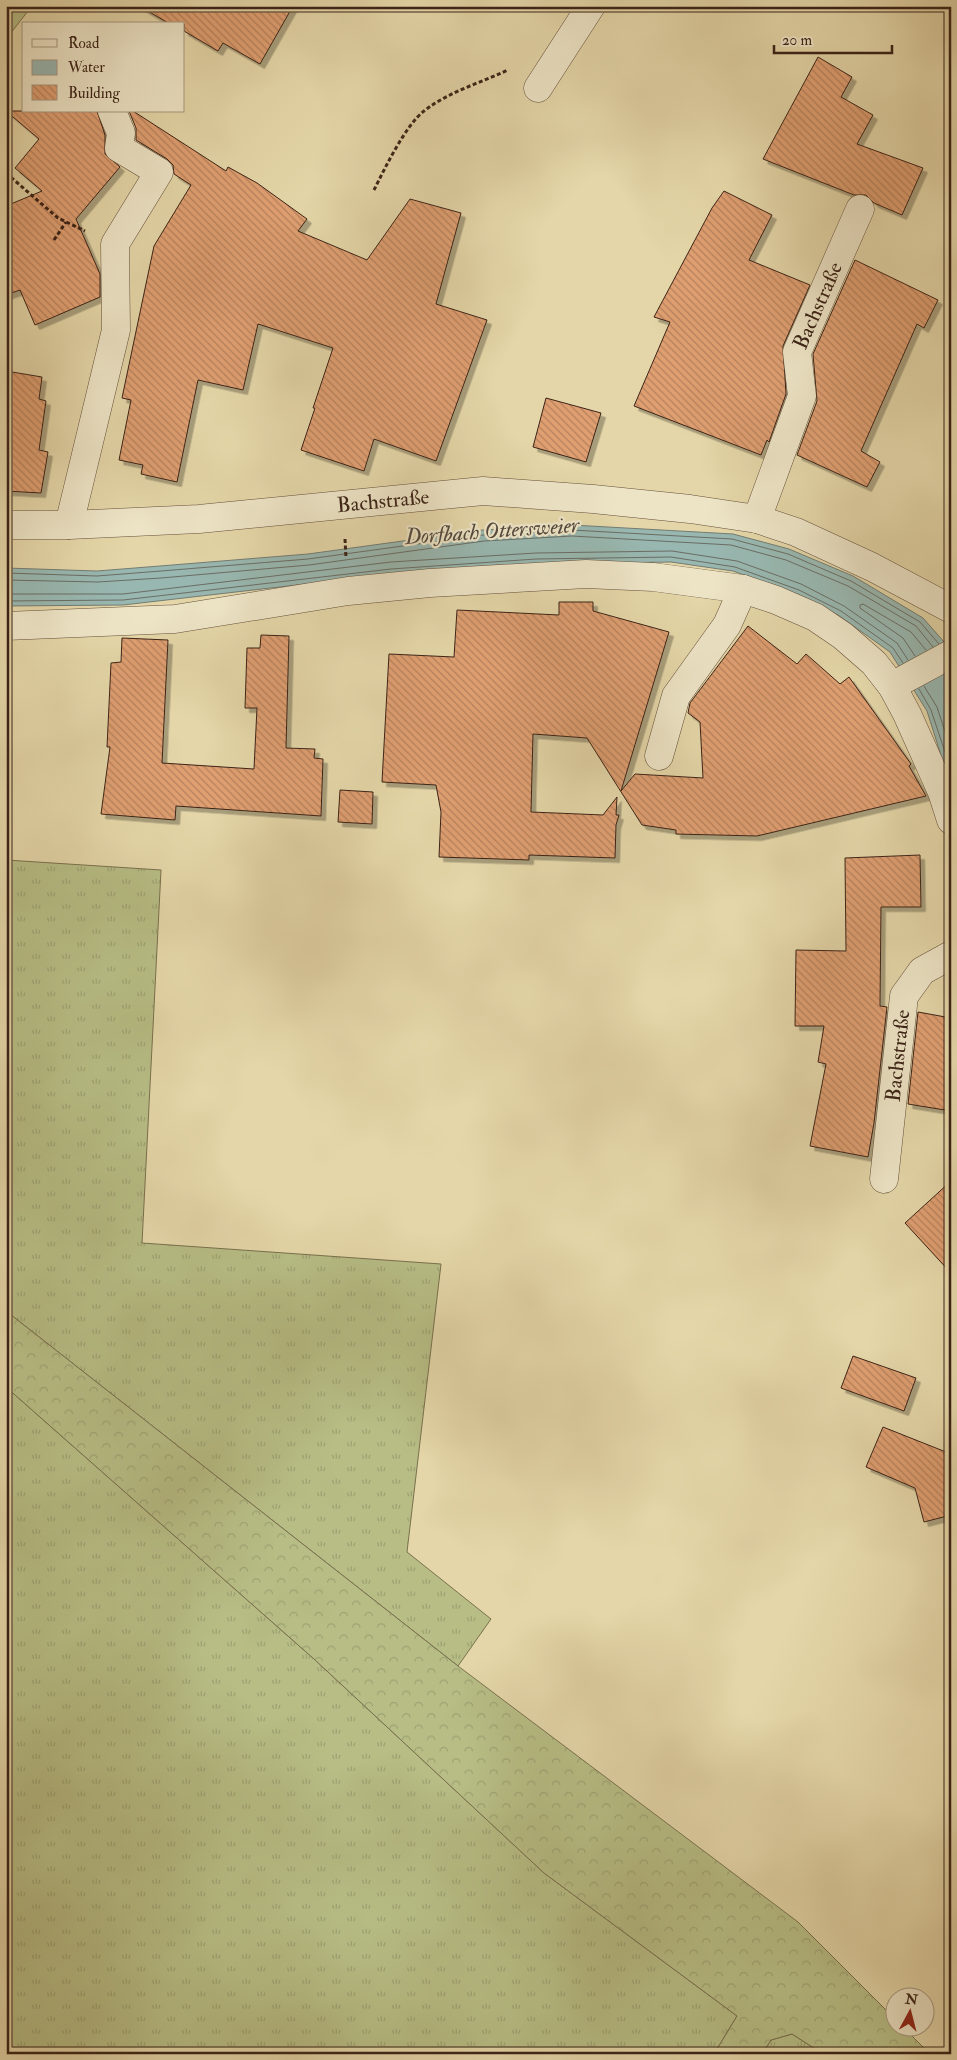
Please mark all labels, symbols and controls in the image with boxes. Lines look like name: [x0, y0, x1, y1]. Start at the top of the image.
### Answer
legend: [22, 22, 185, 112]
scale bar: [774, 22, 892, 54]
text: 20 m: [782, 31, 812, 50]
text: Road: [68, 34, 100, 53]
text: Water: [67, 58, 105, 77]
text: Building: [68, 84, 120, 103]
street label: Bachstraße: [786, 258, 849, 353]
street label: Bachstraße: [336, 483, 431, 519]
water label: Dorfbach Ottersweier: [403, 511, 582, 551]
street label: Bachstraße: [879, 1008, 916, 1103]
north arrow: [884, 1988, 934, 2038]
text: N: [903, 1990, 919, 2009]

